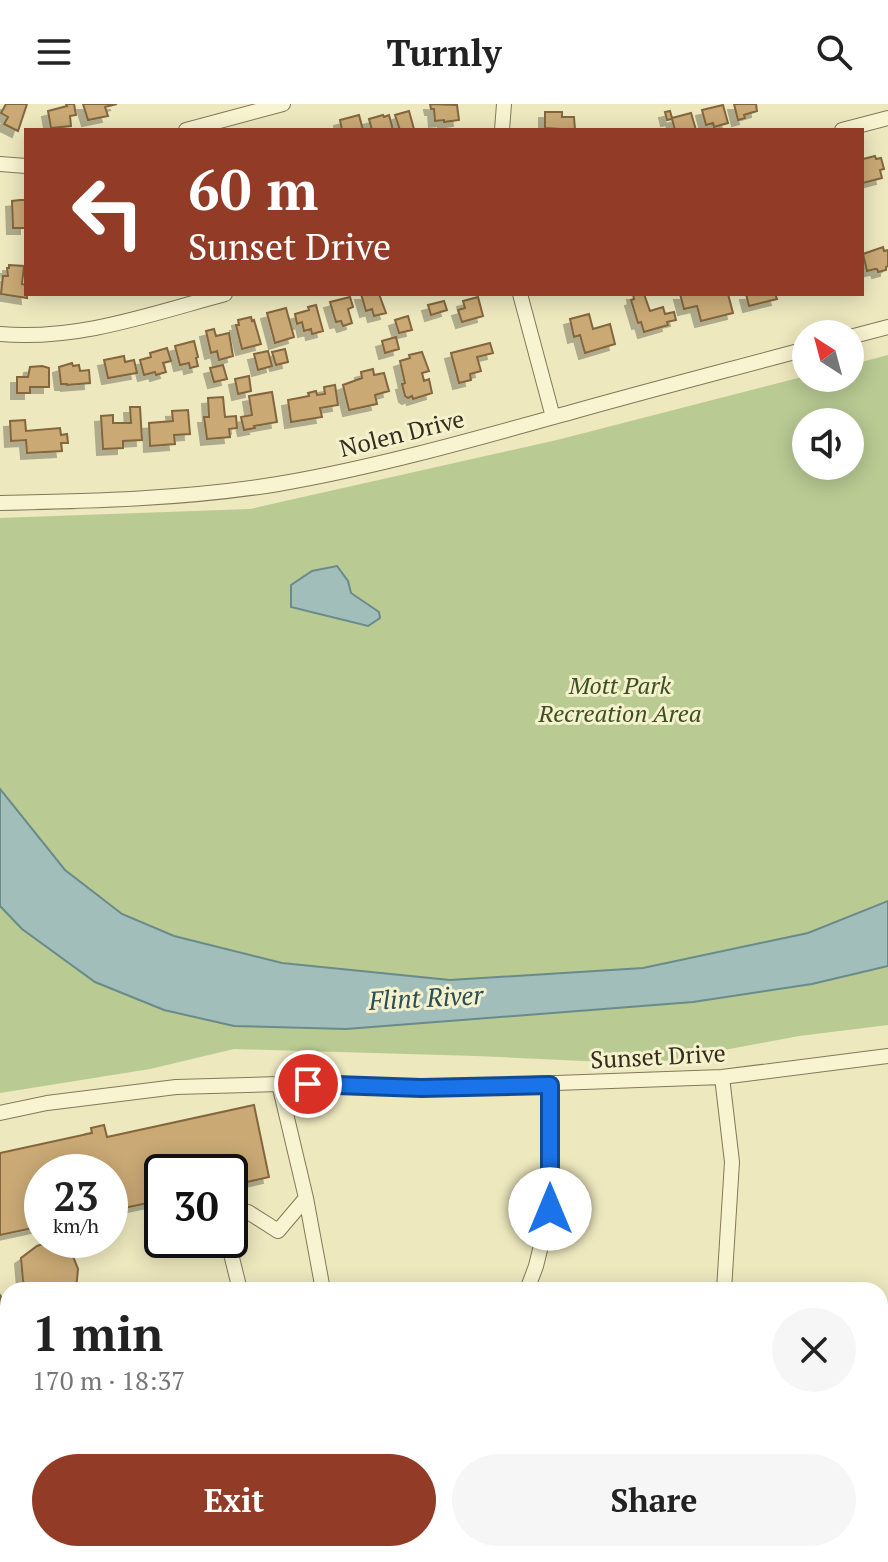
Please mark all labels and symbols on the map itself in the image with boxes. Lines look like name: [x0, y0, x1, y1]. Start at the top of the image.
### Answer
north arrow: [792, 320, 864, 392]
street label: Nolen Drive: [336, 402, 467, 464]
park label: Mott Park Recreation Area: [537, 669, 702, 729]
water label: Flint River: [367, 977, 485, 1017]
street label: Sunset Drive: [590, 1036, 726, 1076]
pin: [274, 1050, 342, 1118]
speed limit sign: 30: [144, 1154, 248, 1258]
position arrow: [508, 1167, 592, 1251]

